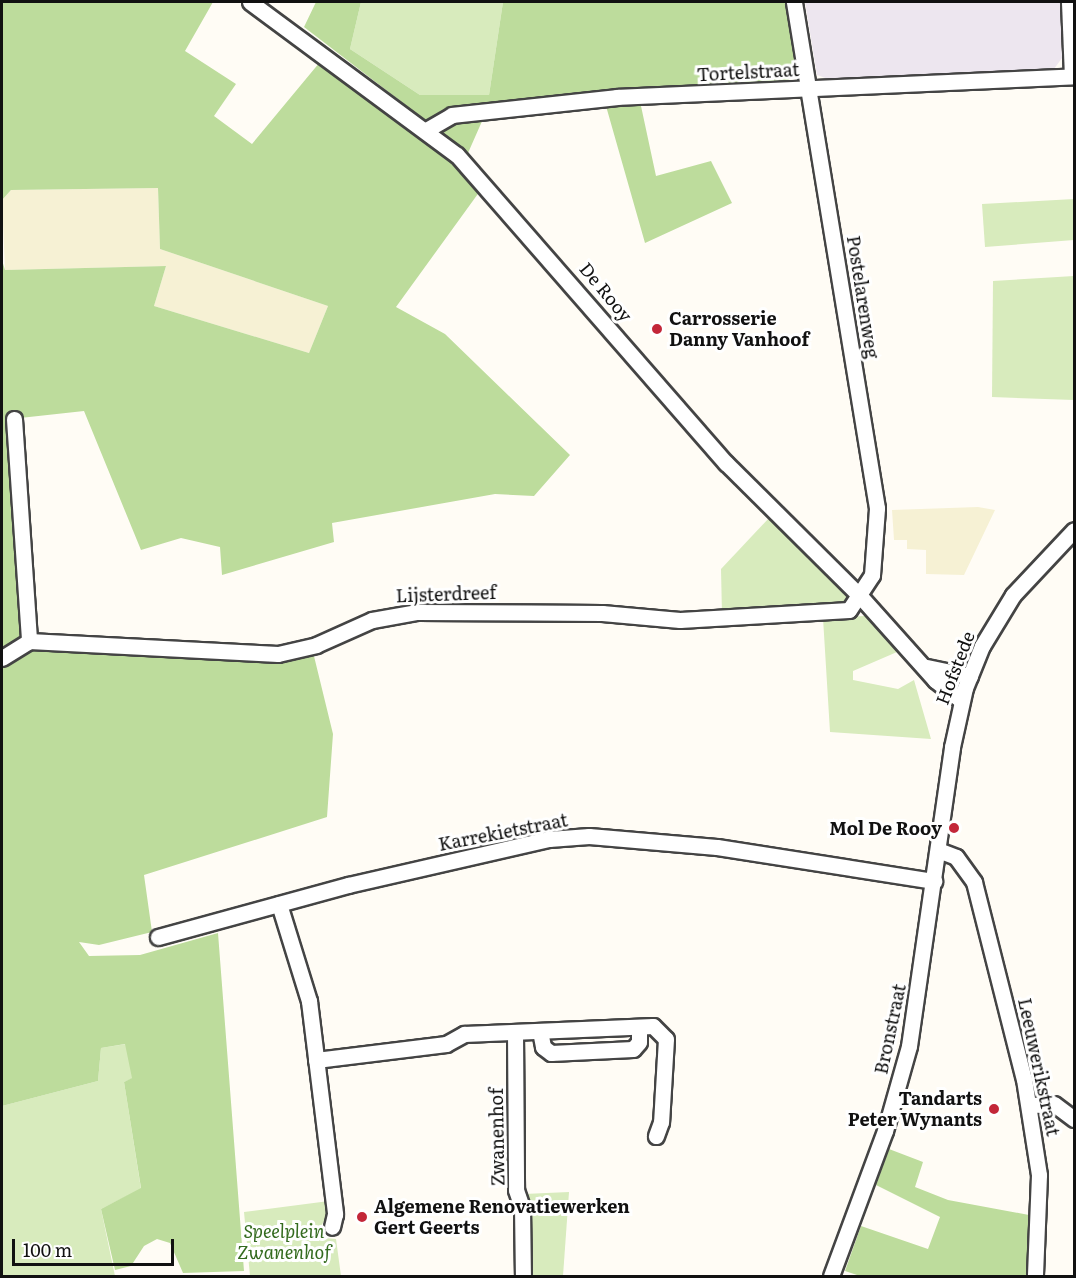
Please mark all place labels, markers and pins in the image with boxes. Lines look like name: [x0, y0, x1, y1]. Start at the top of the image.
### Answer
place label: Carrosserie Danny Vanhoof: [669, 308, 809, 350]
marker: Carrosserie Danny Vanhoof: [650, 322, 664, 336]
place label: Mol De Rooy: [829, 817, 942, 839]
marker: Mol De Rooy: [947, 821, 961, 835]
place label: Tandarts Peter Wynants: [848, 1088, 982, 1130]
marker: Tandarts Peter Wynants: [987, 1102, 1001, 1116]
place label: Algemene Renovatiewerken Gert Geerts: [374, 1196, 630, 1238]
marker: Algemene Renovatiewerken Gert Geerts: [355, 1210, 369, 1224]

